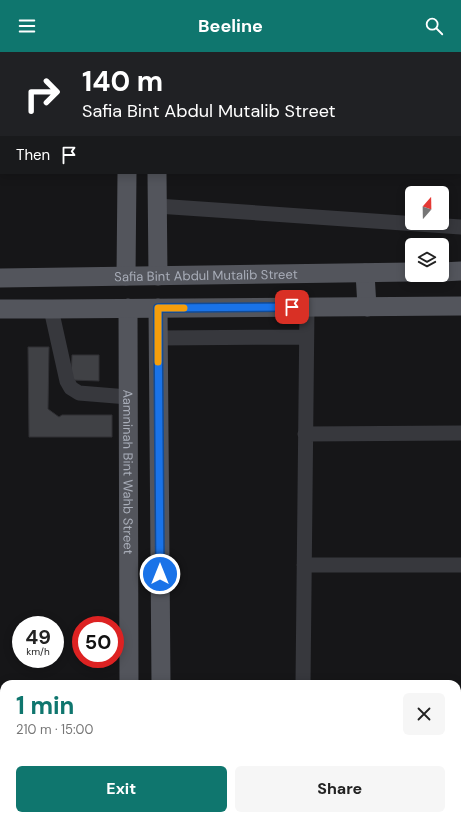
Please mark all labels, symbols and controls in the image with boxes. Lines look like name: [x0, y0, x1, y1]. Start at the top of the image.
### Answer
text: Beeline: [198, 14, 263, 38]
icon: menu: [16, 15, 38, 37]
icon: search: [423, 15, 445, 37]
text: 140 m: [82, 63, 163, 100]
icon: right: [16, 68, 68, 120]
text: Safia Bint Abdul Mutalib Street: [82, 99, 336, 123]
icon: arrive: [58, 144, 80, 166]
text: Then: [16, 145, 50, 165]
north arrow: [405, 186, 449, 230]
map controls: [405, 186, 449, 282]
button: layers: [405, 238, 449, 282]
street label: Safia Bint Abdul Mutalib Street: [114, 266, 298, 285]
pin: [275, 290, 309, 324]
icon: arrive: [281, 296, 303, 318]
street label: Aamninah Bint Wahb Street: [119, 389, 137, 555]
position arrow: [139, 553, 181, 595]
speed limit sign: 50: [72, 616, 124, 668]
text: 49: [25, 624, 51, 650]
text: km/h: [26, 645, 50, 658]
text: 1 min: [16, 690, 74, 721]
button: close: [403, 693, 445, 735]
text: 210 m · 15:00: [16, 721, 93, 738]
button: Exit: [16, 766, 227, 812]
button: Share: [235, 766, 445, 812]

